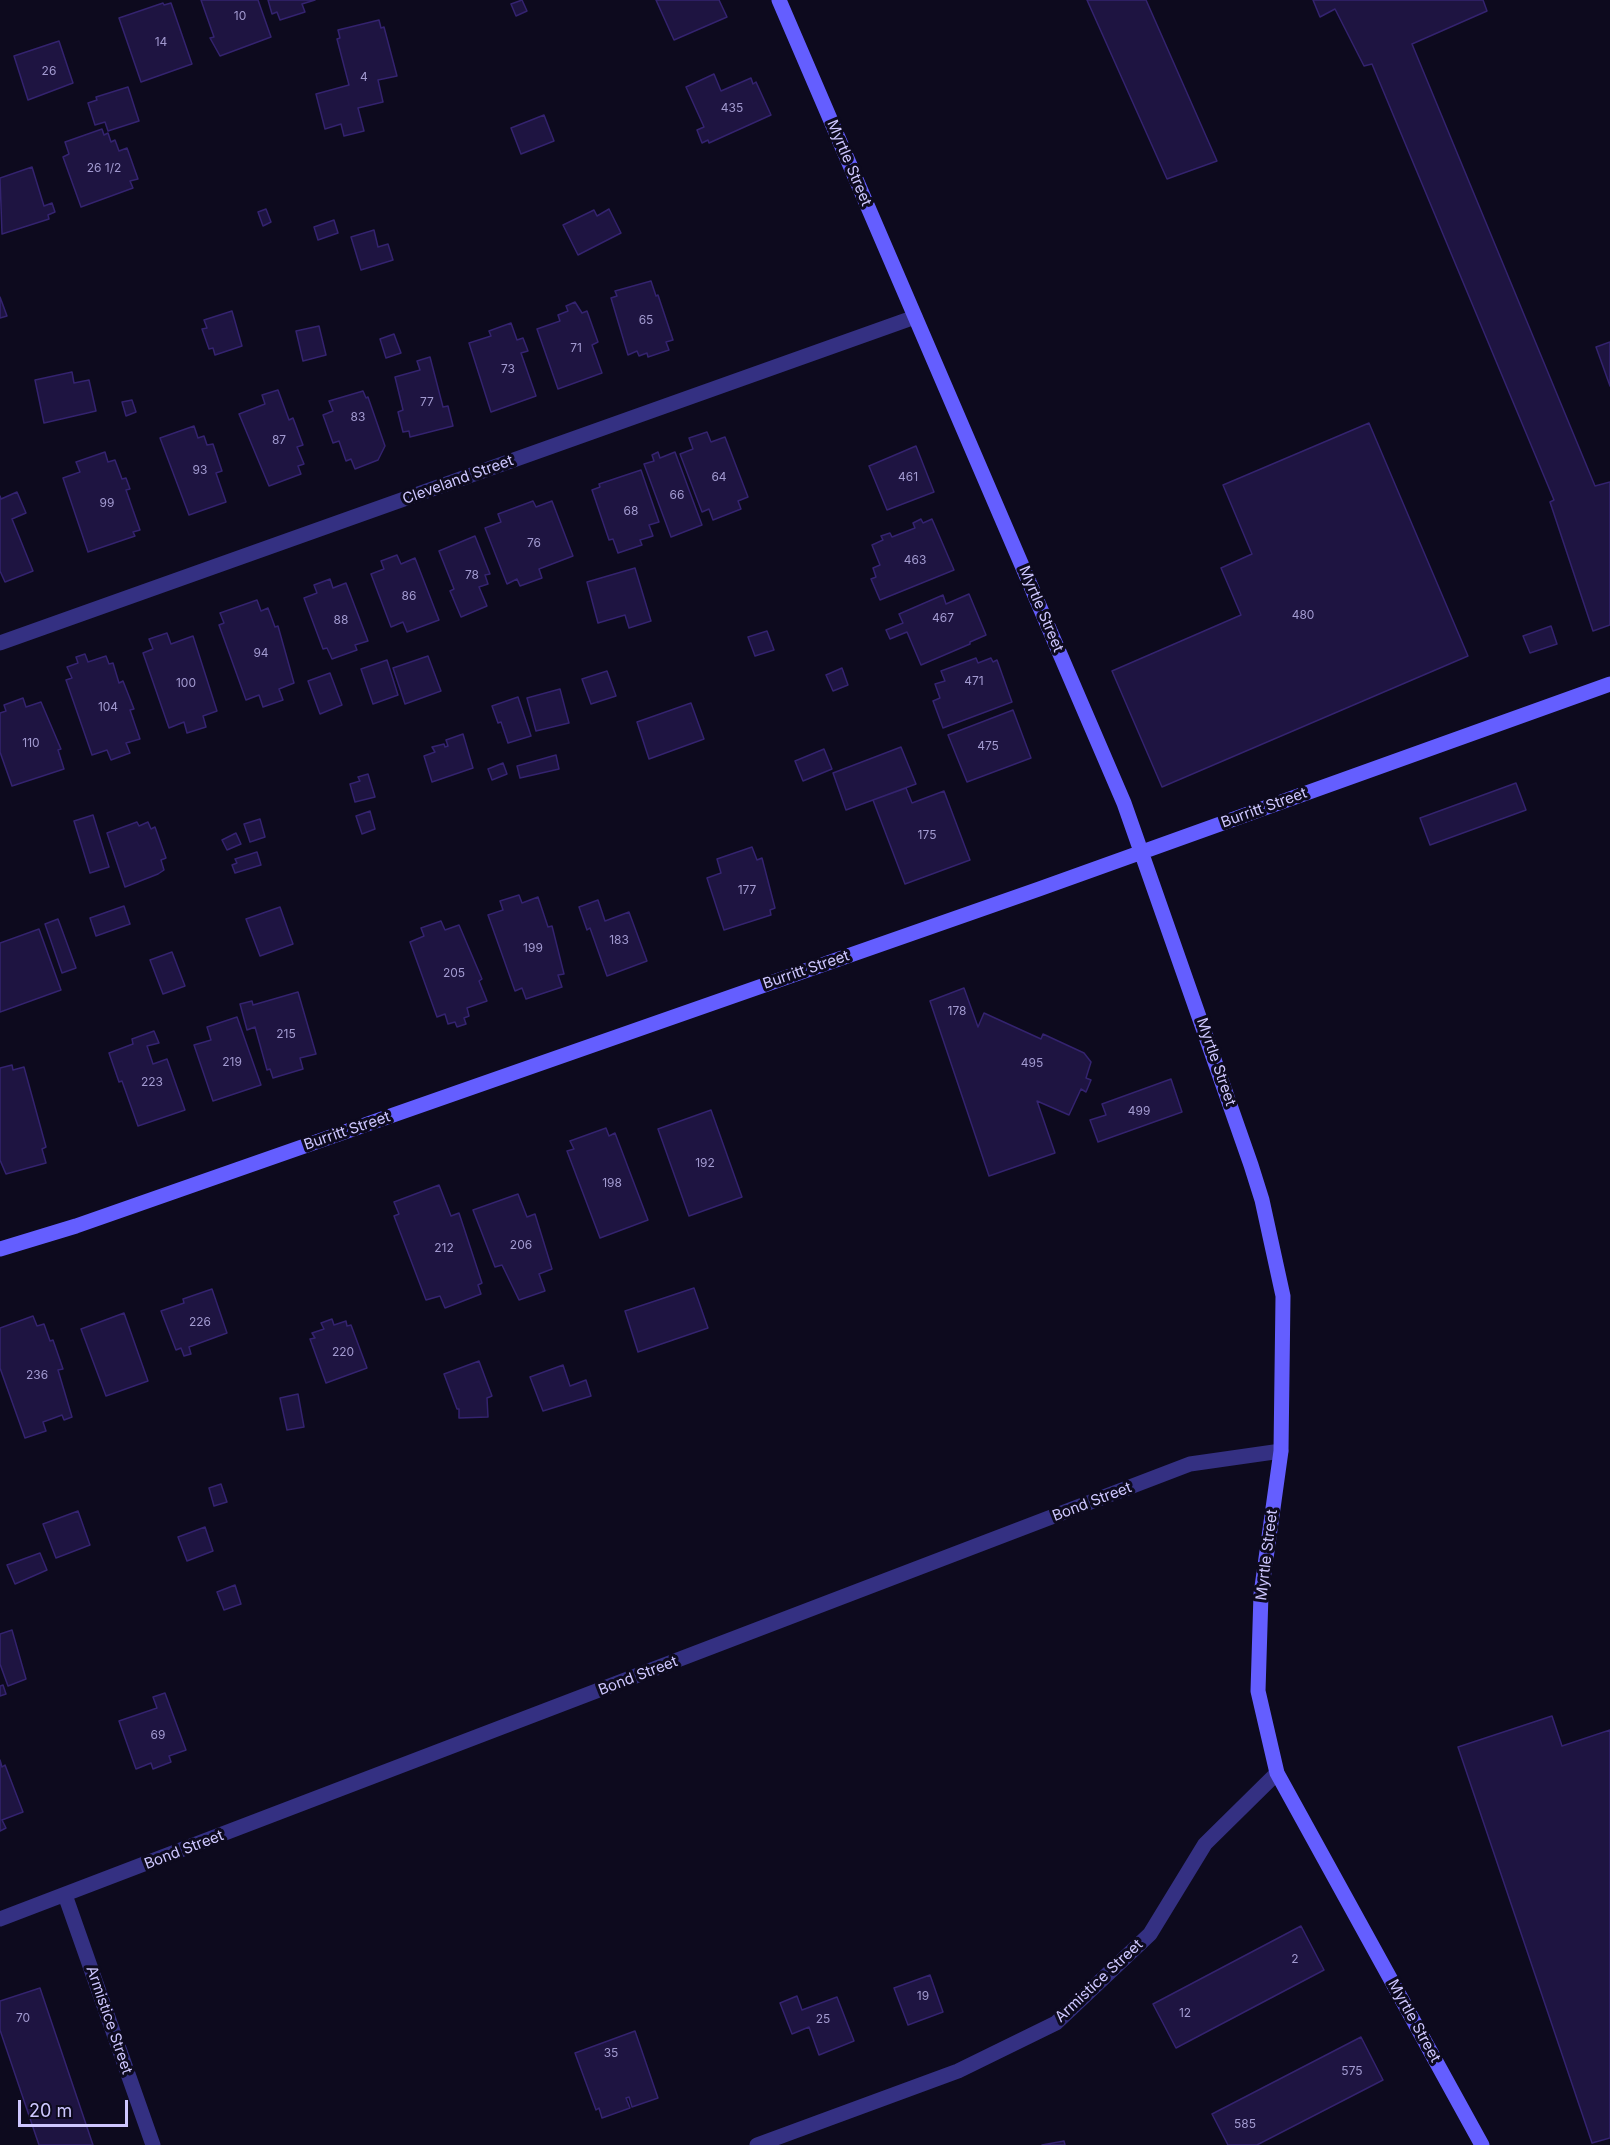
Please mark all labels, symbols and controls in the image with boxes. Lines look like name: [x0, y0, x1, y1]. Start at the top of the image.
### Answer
house number: 10: [234, 9, 246, 23]
house number: 14: [155, 35, 167, 49]
house number: 26: [42, 64, 56, 78]
house number: 4: [360, 70, 368, 84]
house number: 435: [721, 101, 743, 115]
street label: Myrtle Street: [823, 117, 875, 209]
house number: 26 1/2: [87, 161, 121, 175]
house number: 65: [639, 313, 653, 327]
house number: 71: [570, 341, 582, 355]
house number: 73: [501, 362, 515, 376]
house number: 77: [420, 395, 434, 409]
house number: 83: [351, 410, 365, 424]
house number: 87: [272, 433, 286, 447]
street label: Cleveland Street: [400, 452, 516, 508]
house number: 93: [193, 463, 207, 477]
house number: 64: [711, 470, 727, 484]
house number: 461: [898, 470, 918, 484]
house number: 66: [670, 488, 684, 502]
house number: 99: [100, 496, 114, 510]
house number: 68: [624, 504, 638, 518]
house number: 76: [527, 536, 541, 550]
house number: 463: [904, 553, 926, 567]
street label: Myrtle Street: [1015, 563, 1067, 655]
house number: 78: [465, 568, 479, 582]
house number: 86: [402, 589, 416, 603]
house number: 480: [1292, 608, 1314, 622]
house number: 467: [932, 611, 954, 625]
house number: 88: [334, 613, 348, 627]
house number: 94: [253, 646, 269, 660]
house number: 471: [964, 674, 984, 688]
house number: 100: [176, 676, 196, 690]
house number: 104: [98, 700, 118, 714]
house number: 110: [22, 736, 40, 750]
house number: 475: [977, 739, 999, 753]
street label: Burritt Street: [1219, 784, 1309, 832]
house number: 175: [918, 828, 936, 842]
house number: 177: [738, 883, 756, 897]
house number: 183: [609, 933, 629, 947]
house number: 199: [523, 941, 543, 955]
street label: Burritt Street: [760, 947, 852, 993]
house number: 205: [443, 966, 465, 980]
house number: 178: [948, 1004, 966, 1018]
street label: Myrtle Street: [1193, 1016, 1239, 1108]
house number: 215: [276, 1027, 296, 1041]
house number: 219: [222, 1055, 242, 1069]
house number: 495: [1021, 1056, 1043, 1070]
house number: 223: [141, 1075, 163, 1089]
house number: 499: [1128, 1104, 1150, 1118]
street label: Burritt Street: [301, 1108, 393, 1154]
house number: 192: [695, 1156, 715, 1170]
house number: 198: [602, 1176, 622, 1190]
house number: 206: [510, 1238, 532, 1252]
house number: 212: [434, 1241, 454, 1255]
house number: 226: [189, 1315, 211, 1329]
house number: 220: [332, 1345, 354, 1359]
house number: 236: [26, 1368, 48, 1382]
street label: Bond Street: [1050, 1479, 1134, 1525]
street label: Myrtle Street: [1252, 1508, 1282, 1602]
street label: Bond Street: [596, 1653, 680, 1699]
house number: 69: [151, 1728, 165, 1742]
street label: Bond Street: [142, 1827, 226, 1873]
street label: Armistice Street: [1051, 1936, 1147, 2026]
house number: 2: [1291, 1952, 1299, 1966]
street label: Armistice Street: [82, 1963, 136, 2077]
street label: Myrtle Street: [1384, 1977, 1444, 2065]
house number: 19: [917, 1989, 929, 2003]
house number: 12: [1179, 2006, 1191, 2020]
house number: 70: [16, 2011, 30, 2025]
house number: 25: [816, 2012, 830, 2026]
house number: 35: [604, 2046, 618, 2060]
house number: 575: [1341, 2064, 1363, 2078]
scale bar: [21, 2088, 130, 2126]
text: 20 m: [29, 2100, 72, 2121]
house number: 585: [1234, 2117, 1256, 2131]

